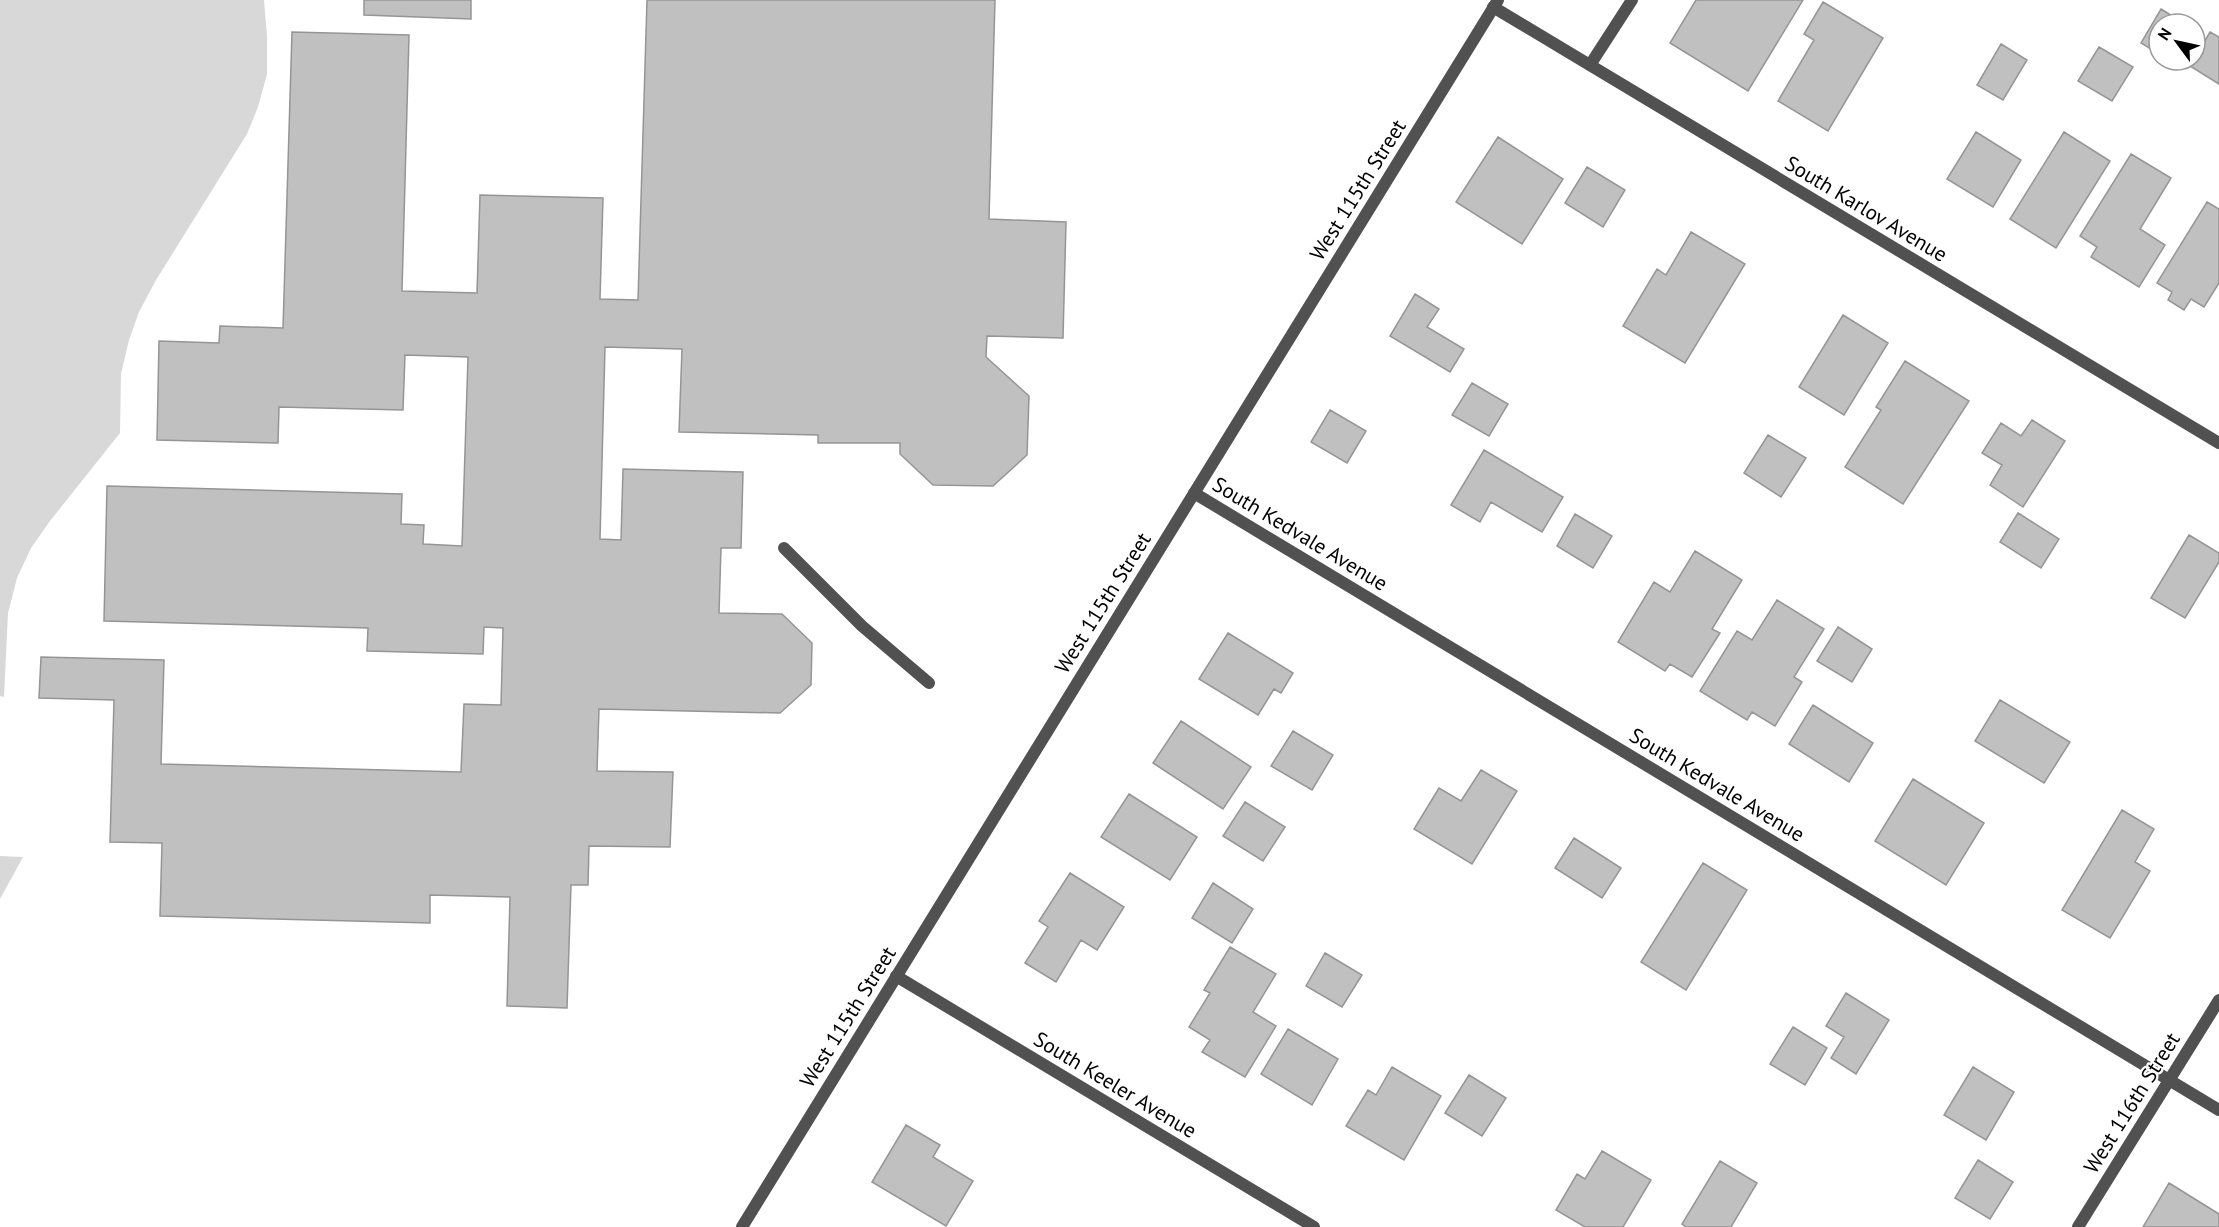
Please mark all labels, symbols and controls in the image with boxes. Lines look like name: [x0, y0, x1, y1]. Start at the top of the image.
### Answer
north arrow: [2147, 12, 2207, 72]
text: N: [2153, 24, 2176, 44]
street label: West 115th Street: [1303, 114, 1412, 265]
street label: South Karlov Avenue: [1780, 149, 1952, 268]
street label: South Kedvale Avenue: [1208, 471, 1393, 597]
street label: West 115th Street: [1048, 527, 1157, 678]
street label: South Kedvale Avenue: [1625, 722, 1810, 848]
street label: West 115th Street: [793, 941, 902, 1092]
street label: South Keeler Avenue: [1029, 1025, 1202, 1144]
street label: West 116th Street: [2077, 1027, 2186, 1178]

